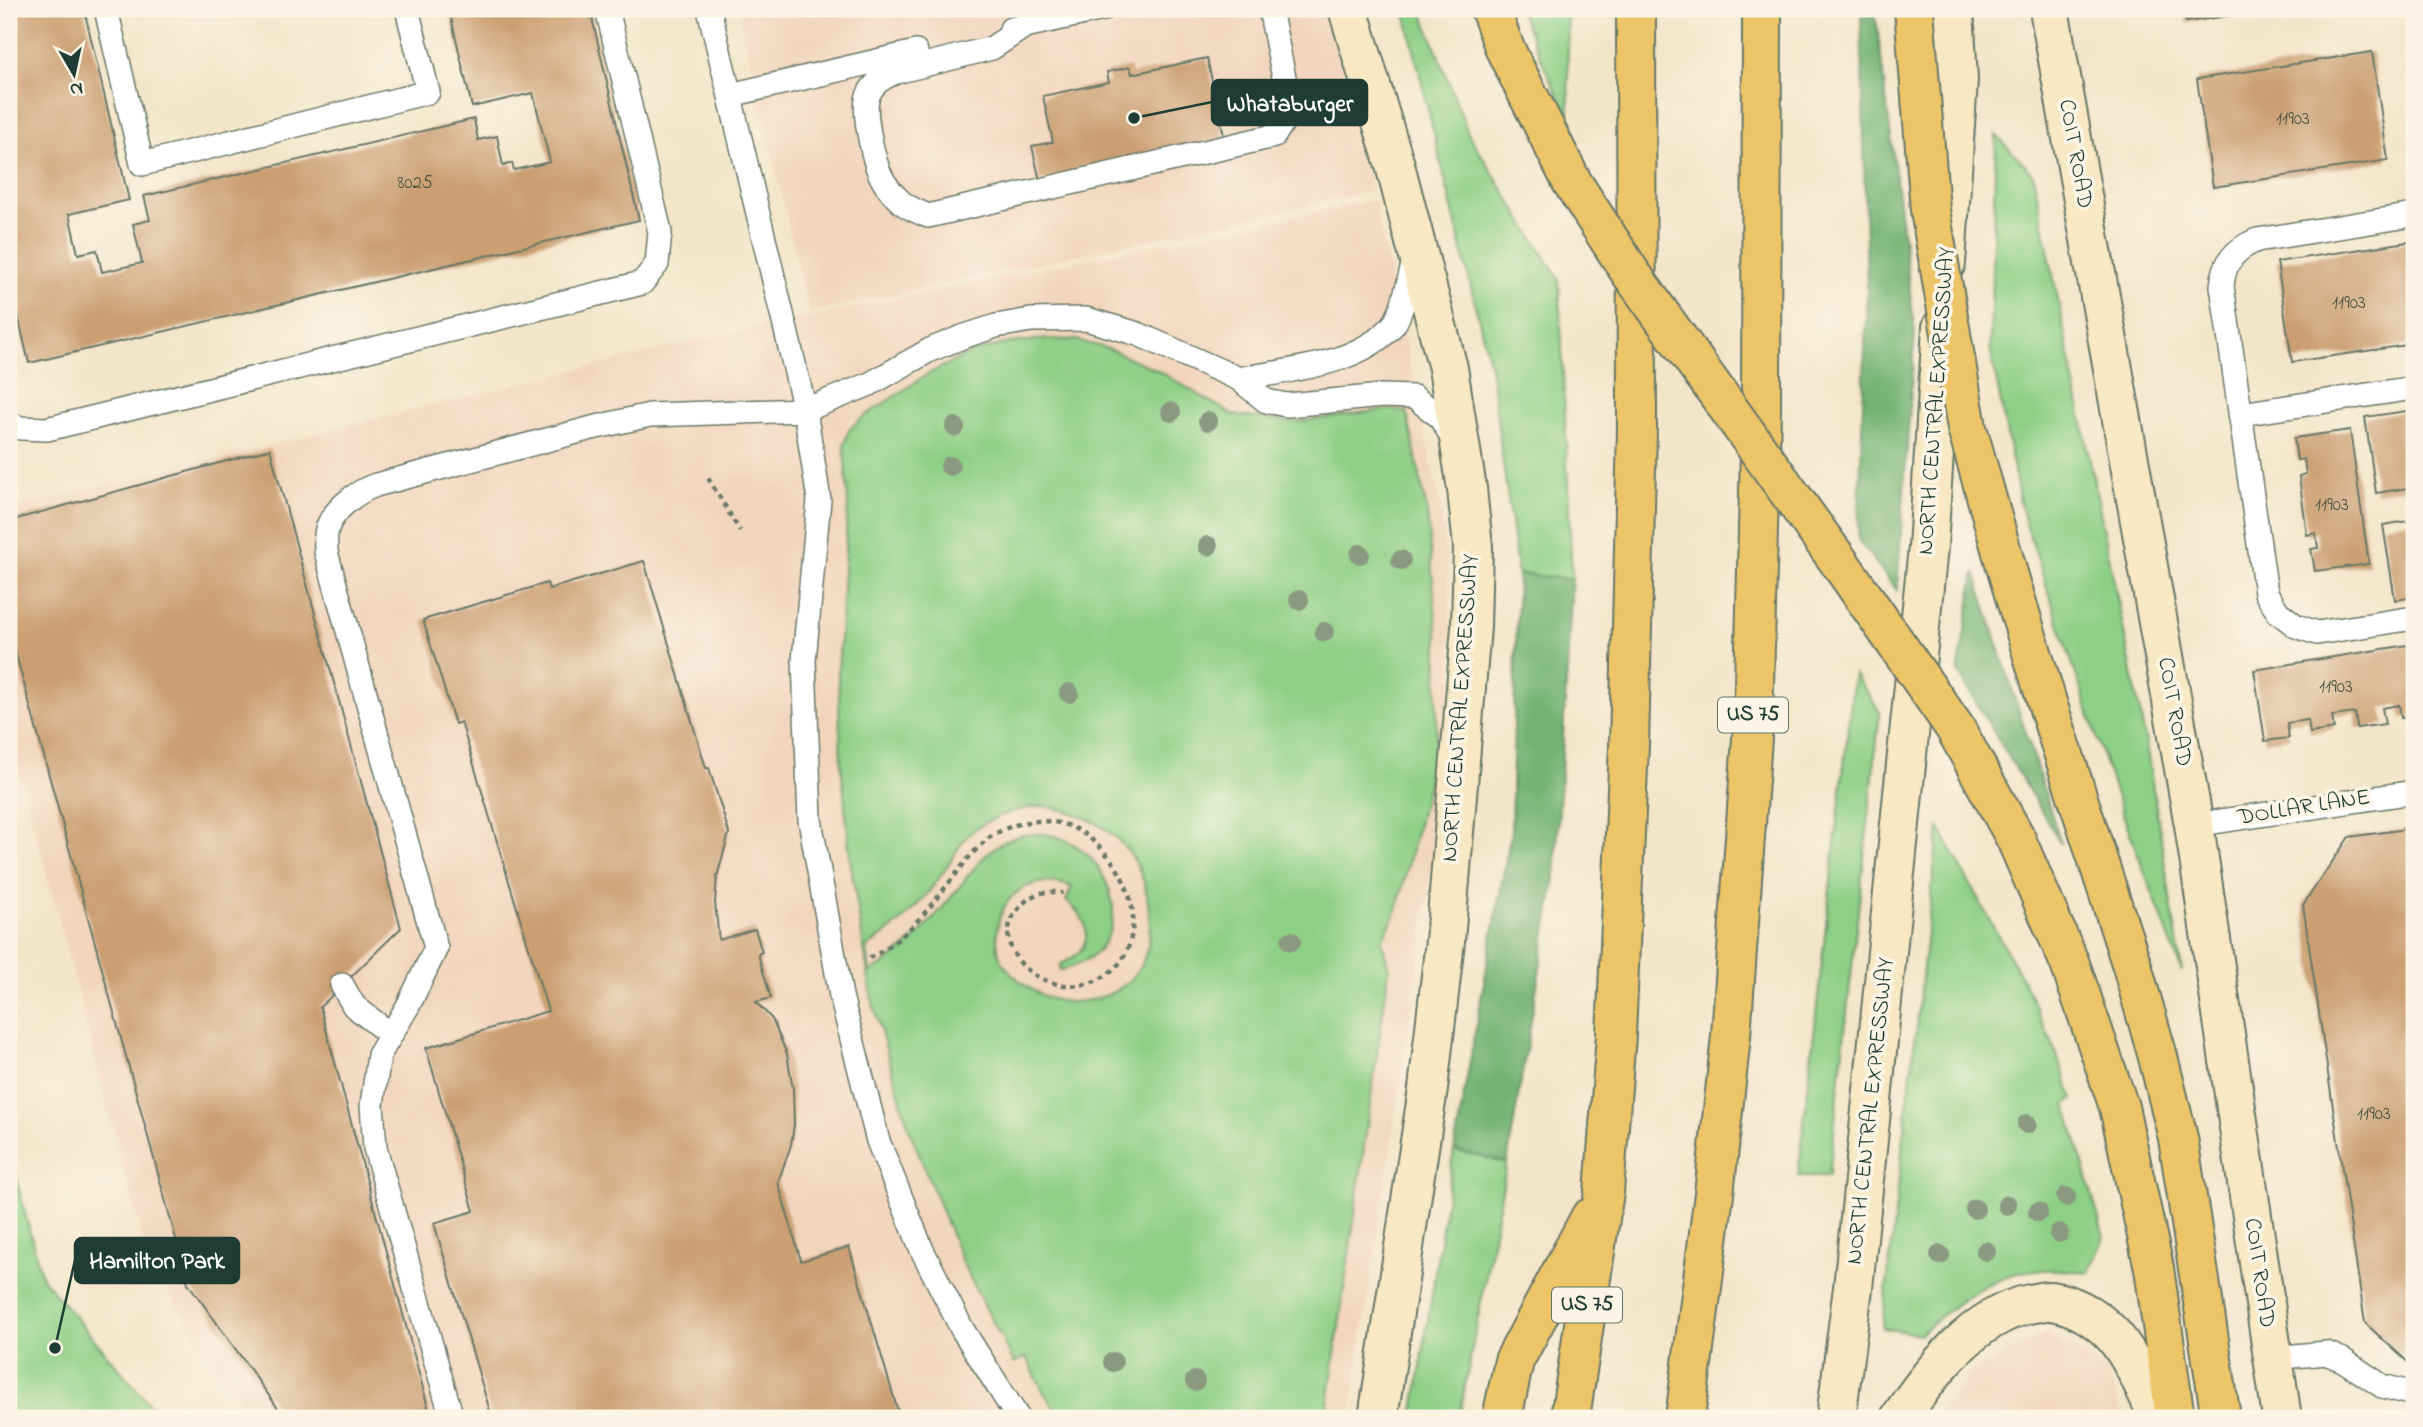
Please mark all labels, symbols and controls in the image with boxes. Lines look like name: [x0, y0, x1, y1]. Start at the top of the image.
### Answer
north arrow: [38, 38, 108, 108]
text: N: [68, 74, 85, 103]
callout: Whataburger: [1212, 80, 1367, 125]
text: Whataburger: [1227, 88, 1354, 124]
street label: COIT ROAD: [2049, 97, 2101, 211]
house number: 11903: [2276, 106, 2310, 133]
house number: 8025: [397, 170, 433, 197]
street label: NORTH CENTRAL EXPRESSWAY: [1910, 246, 1964, 556]
house number: 11903: [2332, 290, 2366, 317]
house number: 11903: [2315, 492, 2349, 519]
street label: NORTH CENTRAL EXPRESSWAY: [1434, 553, 1488, 863]
street label: COIT ROAD: [2148, 655, 2200, 769]
house number: 11903: [2319, 674, 2353, 701]
road number: US 75: [1718, 698, 1788, 732]
street label: DOLLAR LANE: [2234, 781, 2373, 835]
street label: NORTH CENTRAL EXPRESSWAY: [1838, 955, 1904, 1266]
house number: 11903: [2357, 1101, 2391, 1128]
street label: COIT ROAD: [2235, 1216, 2283, 1330]
callout: Hamilton Park: [75, 1238, 239, 1283]
text: Hamilton Park: [89, 1245, 225, 1280]
road number: US 75: [1552, 1288, 1622, 1322]

